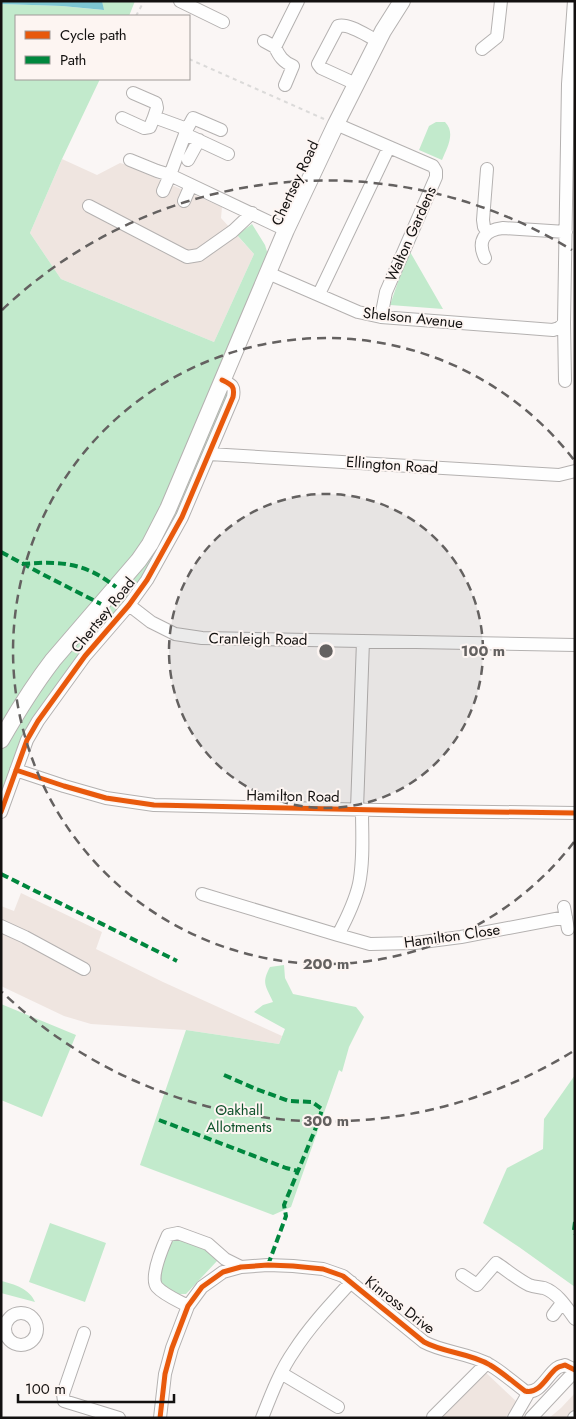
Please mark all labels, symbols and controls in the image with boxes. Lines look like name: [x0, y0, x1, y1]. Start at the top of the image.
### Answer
legend: [15, 15, 190, 80]
text: Cycle path: [60, 24, 127, 46]
text: Path: [60, 49, 86, 71]
street label: Chertsey Road: [266, 137, 324, 229]
street label: Walton Gardens: [380, 183, 442, 285]
street label: Shelson Avenue: [362, 302, 464, 334]
street label: Ellington Road: [345, 451, 439, 479]
street label: Chertsey Road: [66, 572, 140, 658]
street label: Cranleigh Road: [208, 627, 308, 651]
text: 100 m: [461, 640, 505, 662]
centre of rings: [317, 642, 335, 660]
street label: Hamilton Road: [246, 784, 340, 808]
street label: Hamilton Close: [403, 918, 502, 954]
text: 200 m: [303, 953, 349, 975]
park label: Oakhall Allotments: [206, 1099, 272, 1138]
text: 300 m: [303, 1110, 349, 1132]
street label: Kinross Drive: [360, 1271, 440, 1339]
scale bar: [18, 1372, 174, 1404]
text: 100 m: [25, 1378, 66, 1400]

